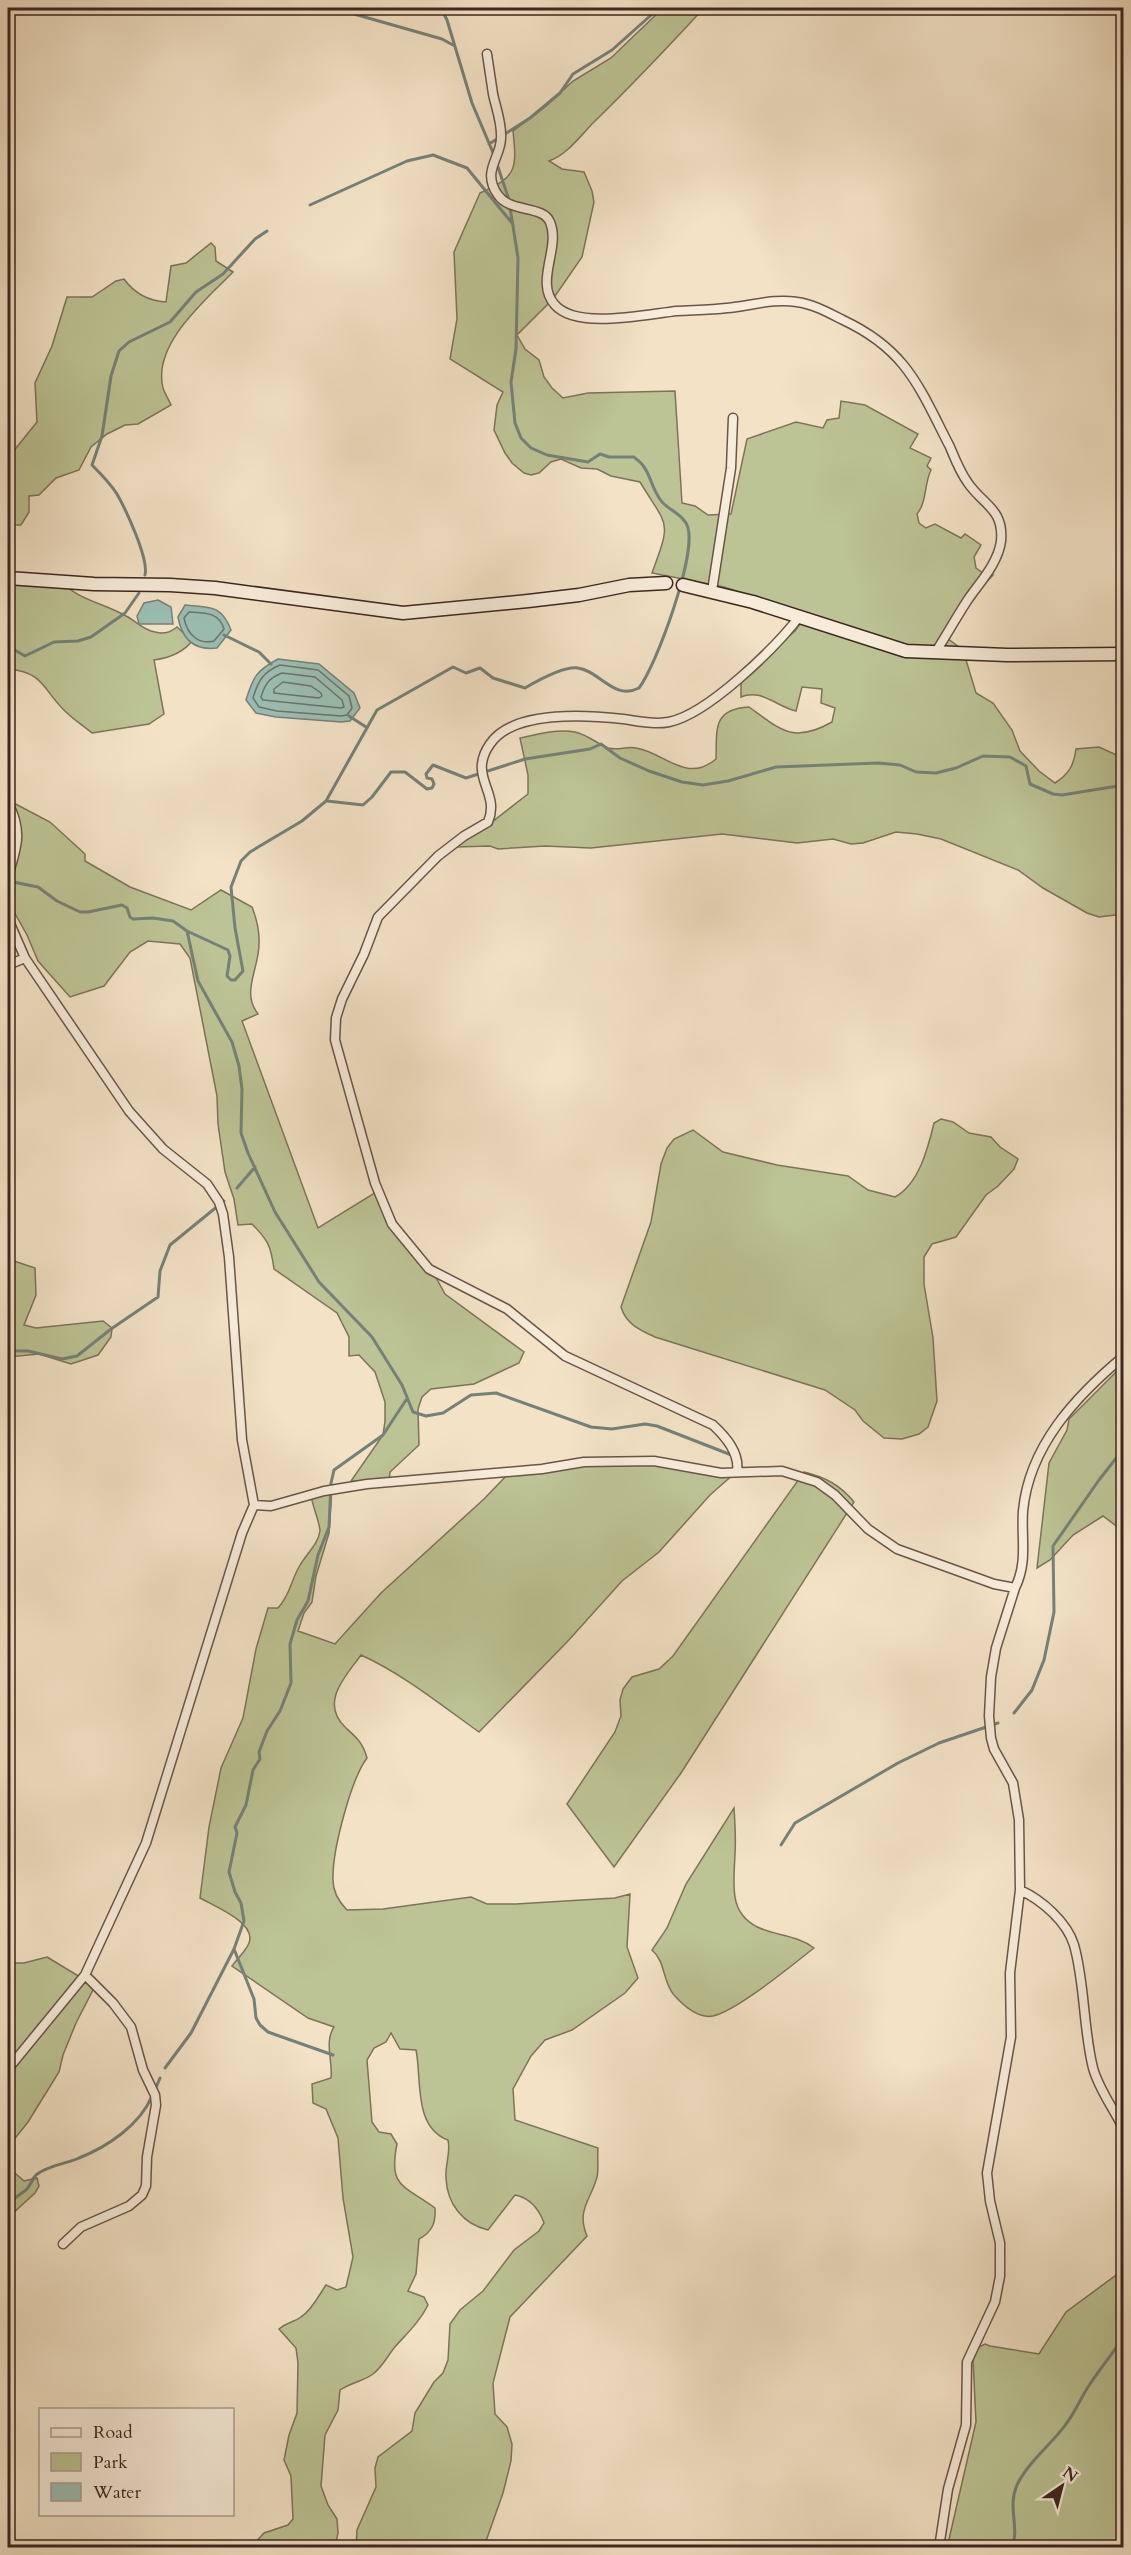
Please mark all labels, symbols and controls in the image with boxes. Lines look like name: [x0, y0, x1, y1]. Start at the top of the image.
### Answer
legend: [39, 2408, 234, 2516]
text: Road: [93, 2420, 133, 2445]
text: Park: [93, 2450, 128, 2475]
north arrow: [1032, 2456, 1092, 2516]
text: N: [1058, 2462, 1082, 2488]
text: Water: [92, 2480, 142, 2505]

